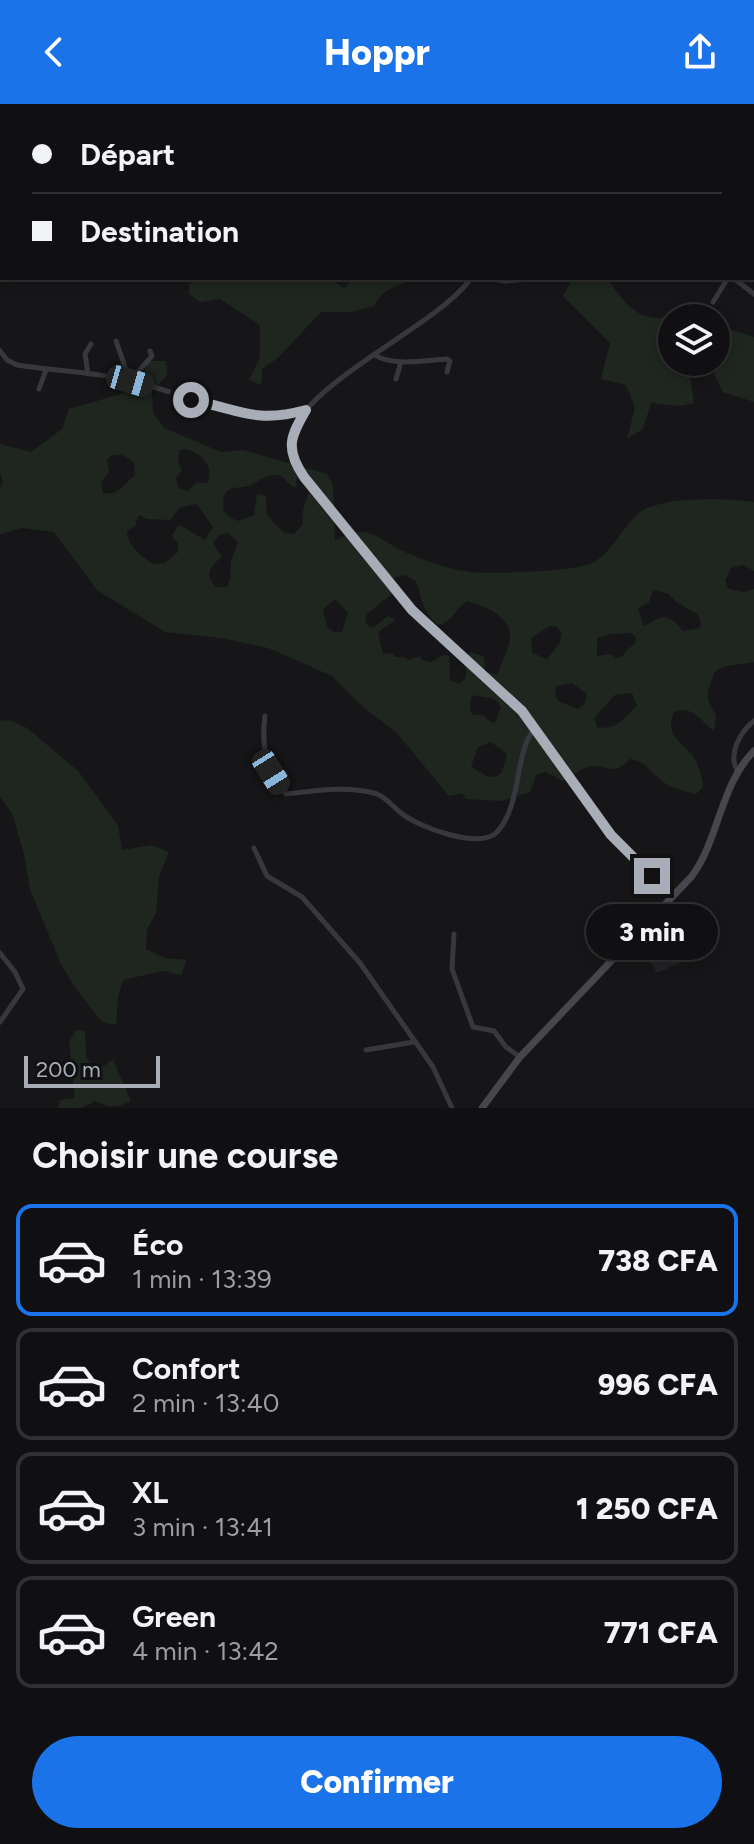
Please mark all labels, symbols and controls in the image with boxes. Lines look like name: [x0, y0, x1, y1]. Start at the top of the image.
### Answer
icon: back: [32, 30, 76, 74]
icon: share: [678, 30, 722, 74]
text: Hoppr: [324, 31, 430, 74]
text: Départ: [80, 136, 175, 173]
text: Destination: [80, 213, 239, 250]
map controls: [658, 304, 730, 376]
button: layers: [658, 304, 730, 376]
car: [104, 363, 156, 399]
route start: [173, 382, 209, 418]
car: [248, 745, 294, 799]
route end: [634, 858, 670, 894]
callout: 3 min: [586, 904, 718, 960]
text: 3 min: [619, 916, 685, 948]
scale bar: [24, 1052, 160, 1088]
text: 200 m: [36, 1056, 101, 1083]
text: Choisir une course: [32, 1134, 338, 1177]
icon: car: [36, 1224, 108, 1296]
text: Éco: [132, 1226, 183, 1263]
text: 738 CFA: [598, 1242, 718, 1279]
text: 1 min · 13:39: [132, 1263, 272, 1295]
icon: car: [36, 1348, 108, 1420]
text: Confort: [132, 1350, 241, 1387]
text: 996 CFA: [598, 1366, 718, 1403]
text: 2 min · 13:40: [132, 1387, 279, 1419]
icon: car: [36, 1472, 108, 1544]
text: XL: [132, 1474, 168, 1511]
text: 1 250 CFA: [576, 1490, 718, 1527]
text: 3 min · 13:41: [132, 1511, 273, 1543]
icon: car: [36, 1596, 108, 1668]
text: Green: [132, 1598, 216, 1635]
text: 771 CFA: [604, 1614, 718, 1651]
text: 4 min · 13:42: [132, 1635, 279, 1667]
button: Confirmer: [32, 1736, 722, 1828]

